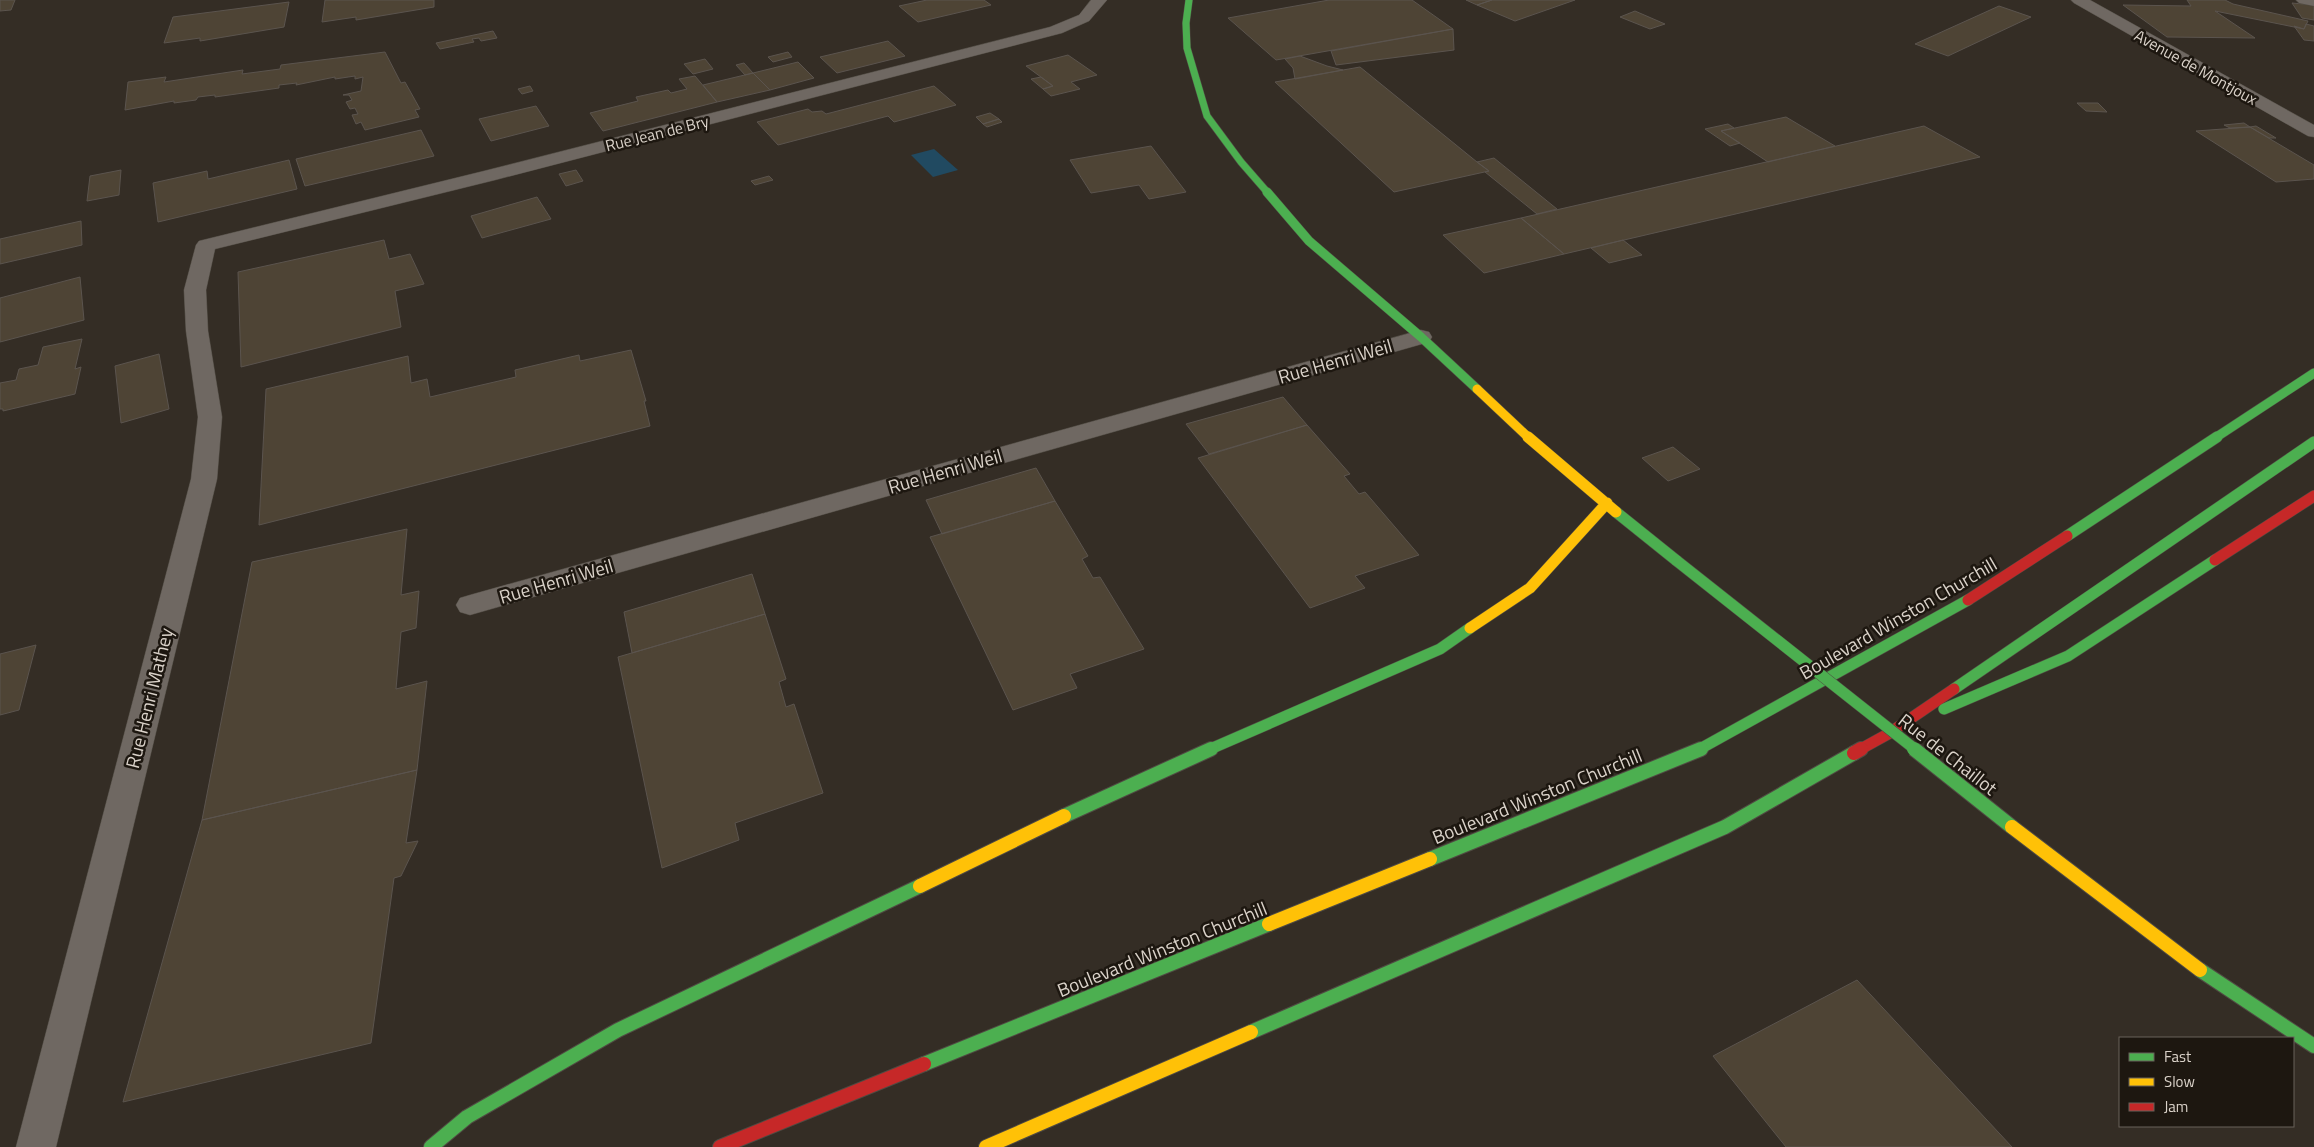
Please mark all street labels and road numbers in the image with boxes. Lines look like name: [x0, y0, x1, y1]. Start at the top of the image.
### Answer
street label: Avenue de Montjoux: [2130, 23, 2262, 111]
street label: Rue Jean de Bry: [603, 108, 712, 157]
street label: Rue Henri Weil: [1274, 330, 1395, 391]
street label: Rue Henri Weil: [884, 440, 1005, 501]
street label: Boulevard Winston Churchill: [1793, 549, 2002, 686]
street label: Rue Henri Weil: [495, 550, 616, 611]
street label: Rue Henri Mathey: [117, 625, 180, 771]
street label: Rue de Chaillot: [1893, 706, 2004, 802]
street label: Boulevard Winston Churchill: [1427, 740, 1646, 851]
street label: Boulevard Winston Churchill: [1052, 893, 1271, 1004]

